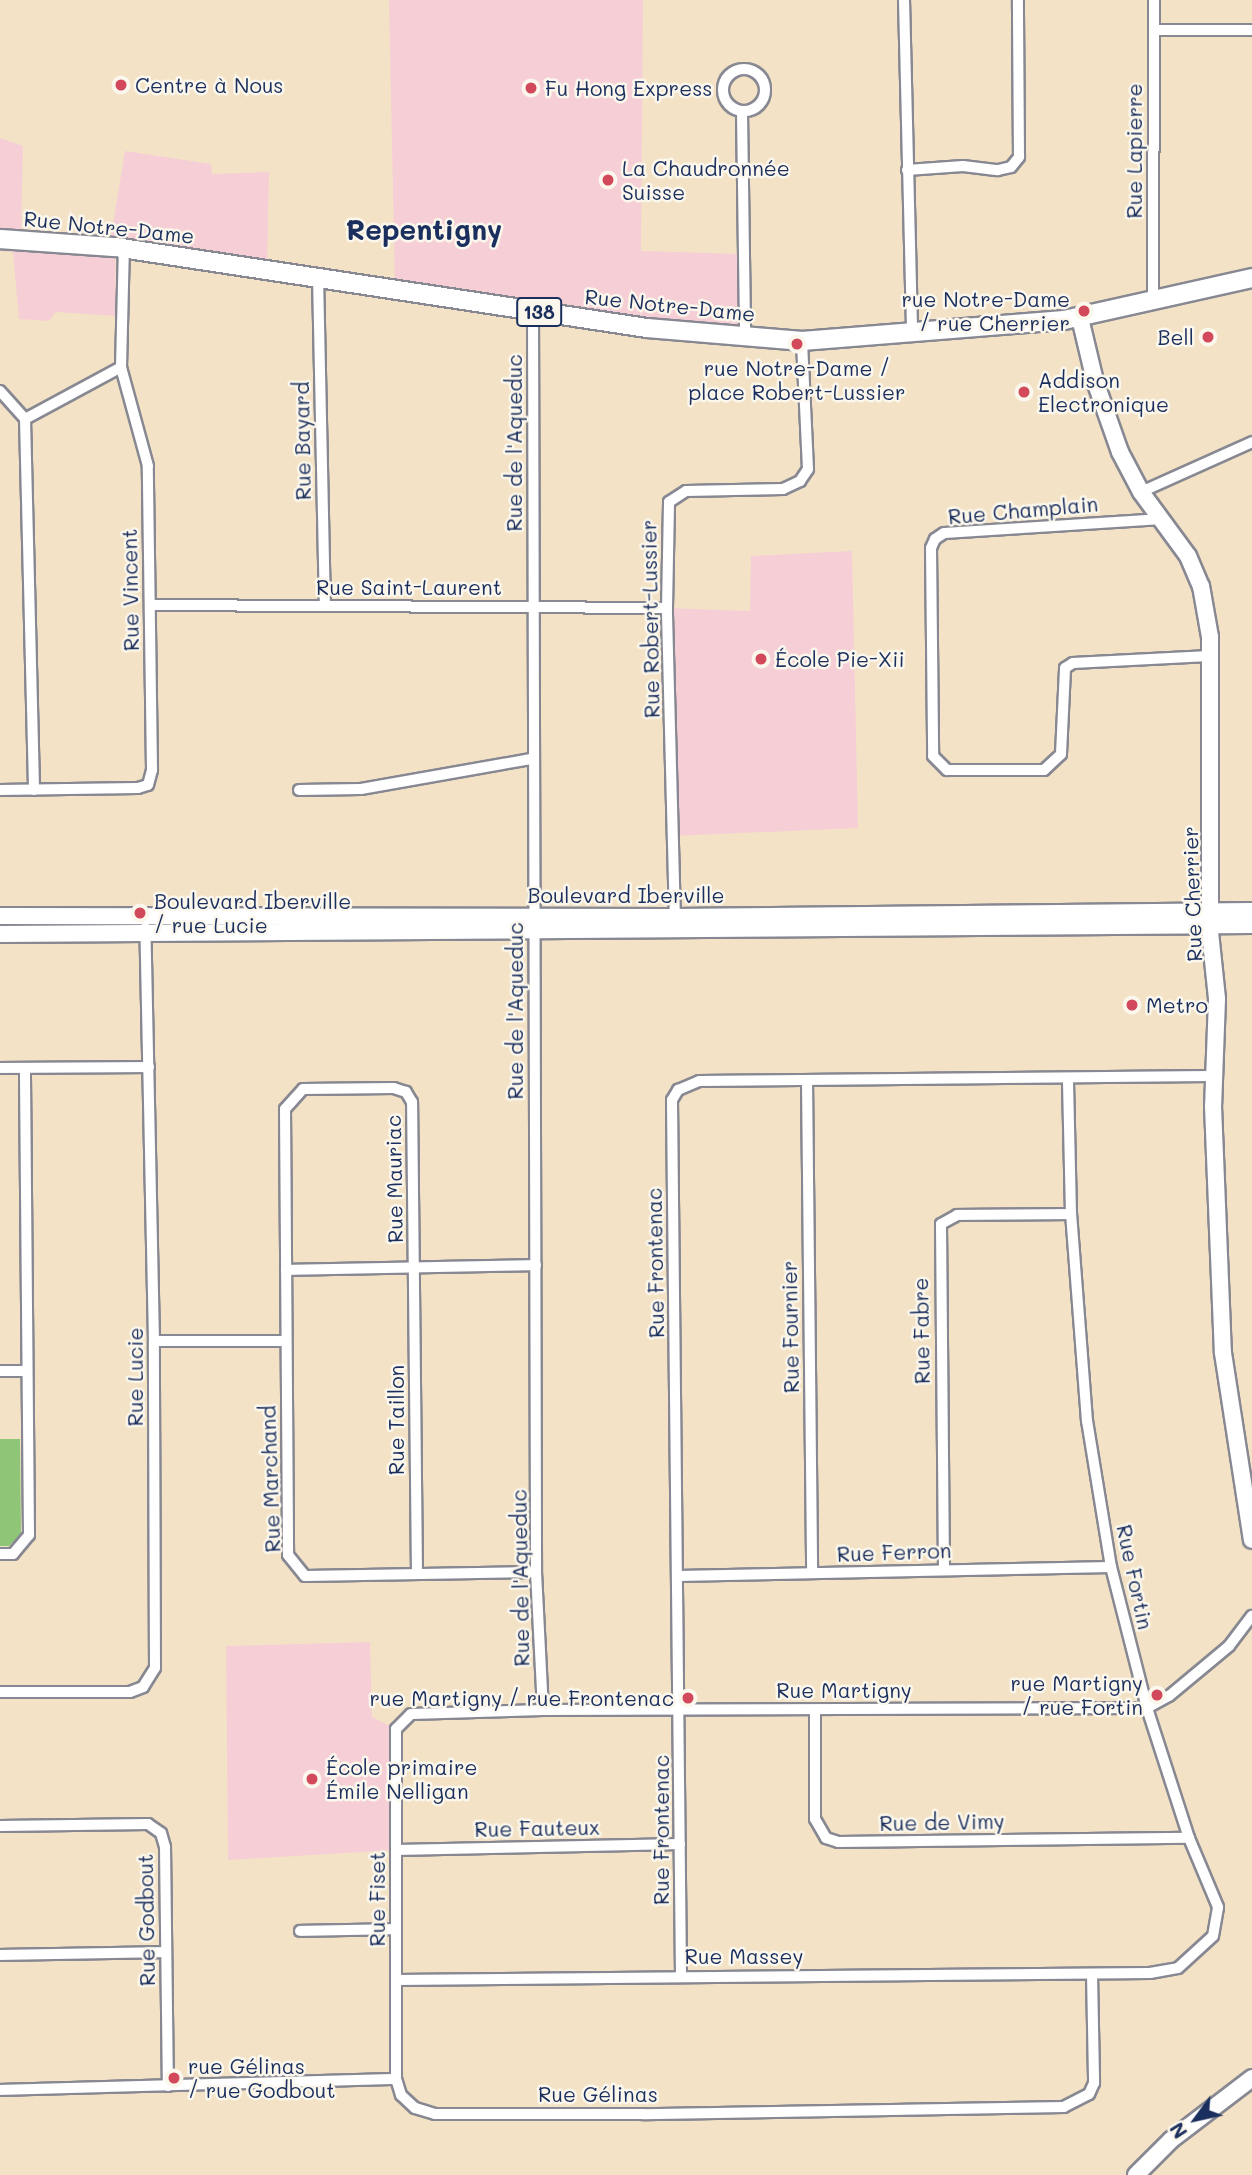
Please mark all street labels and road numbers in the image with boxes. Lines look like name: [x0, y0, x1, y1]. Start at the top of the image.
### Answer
street label: Rue Lapierre: [1121, 83, 1147, 219]
street label: Rue Notre-Dame: [22, 206, 196, 248]
street label: Rue Notre-Dame: [583, 284, 757, 326]
road number: 138: [514, 296, 564, 328]
street label: Rue de l'Aqueduc: [501, 354, 527, 532]
street label: Rue Bayard: [288, 381, 316, 501]
street label: Rue Champlain: [947, 491, 1099, 529]
street label: Rue Robert-Lussier: [636, 520, 664, 718]
street label: Rue Vincent: [116, 529, 144, 651]
street label: Rue Saint-Laurent: [316, 574, 502, 600]
street label: Rue Cherrier: [1177, 826, 1207, 962]
street label: Boulevard Iberville: [527, 882, 725, 908]
street label: Rue de l'Aqueduc: [502, 922, 528, 1100]
street label: Rue Mauriac: [380, 1115, 408, 1243]
street label: Rue Frontenac: [641, 1188, 669, 1338]
street label: Rue Fournier: [776, 1261, 804, 1393]
street label: Rue Fabre: [907, 1278, 935, 1384]
street label: Rue Lucie: [122, 1328, 148, 1426]
street label: Rue Taillon: [383, 1365, 409, 1475]
street label: Rue Marchand: [255, 1405, 285, 1553]
street label: Rue de l'Aqueduc: [506, 1489, 534, 1667]
street label: Rue Fortin: [1112, 1522, 1158, 1632]
street label: Rue Ferron: [836, 1537, 952, 1567]
street label: Rue Martigny: [776, 1677, 912, 1703]
street label: Rue Frontenac: [648, 1755, 674, 1905]
street label: Rue de Vimy: [879, 1808, 1005, 1836]
street label: Rue Fauteux: [474, 1814, 600, 1842]
street label: Rue Fiset: [364, 1851, 390, 1947]
street label: Rue Godbout: [132, 1854, 160, 1986]
street label: Rue Massey: [685, 1943, 803, 1969]
street label: Rue Gélinas: [538, 2081, 658, 2107]

